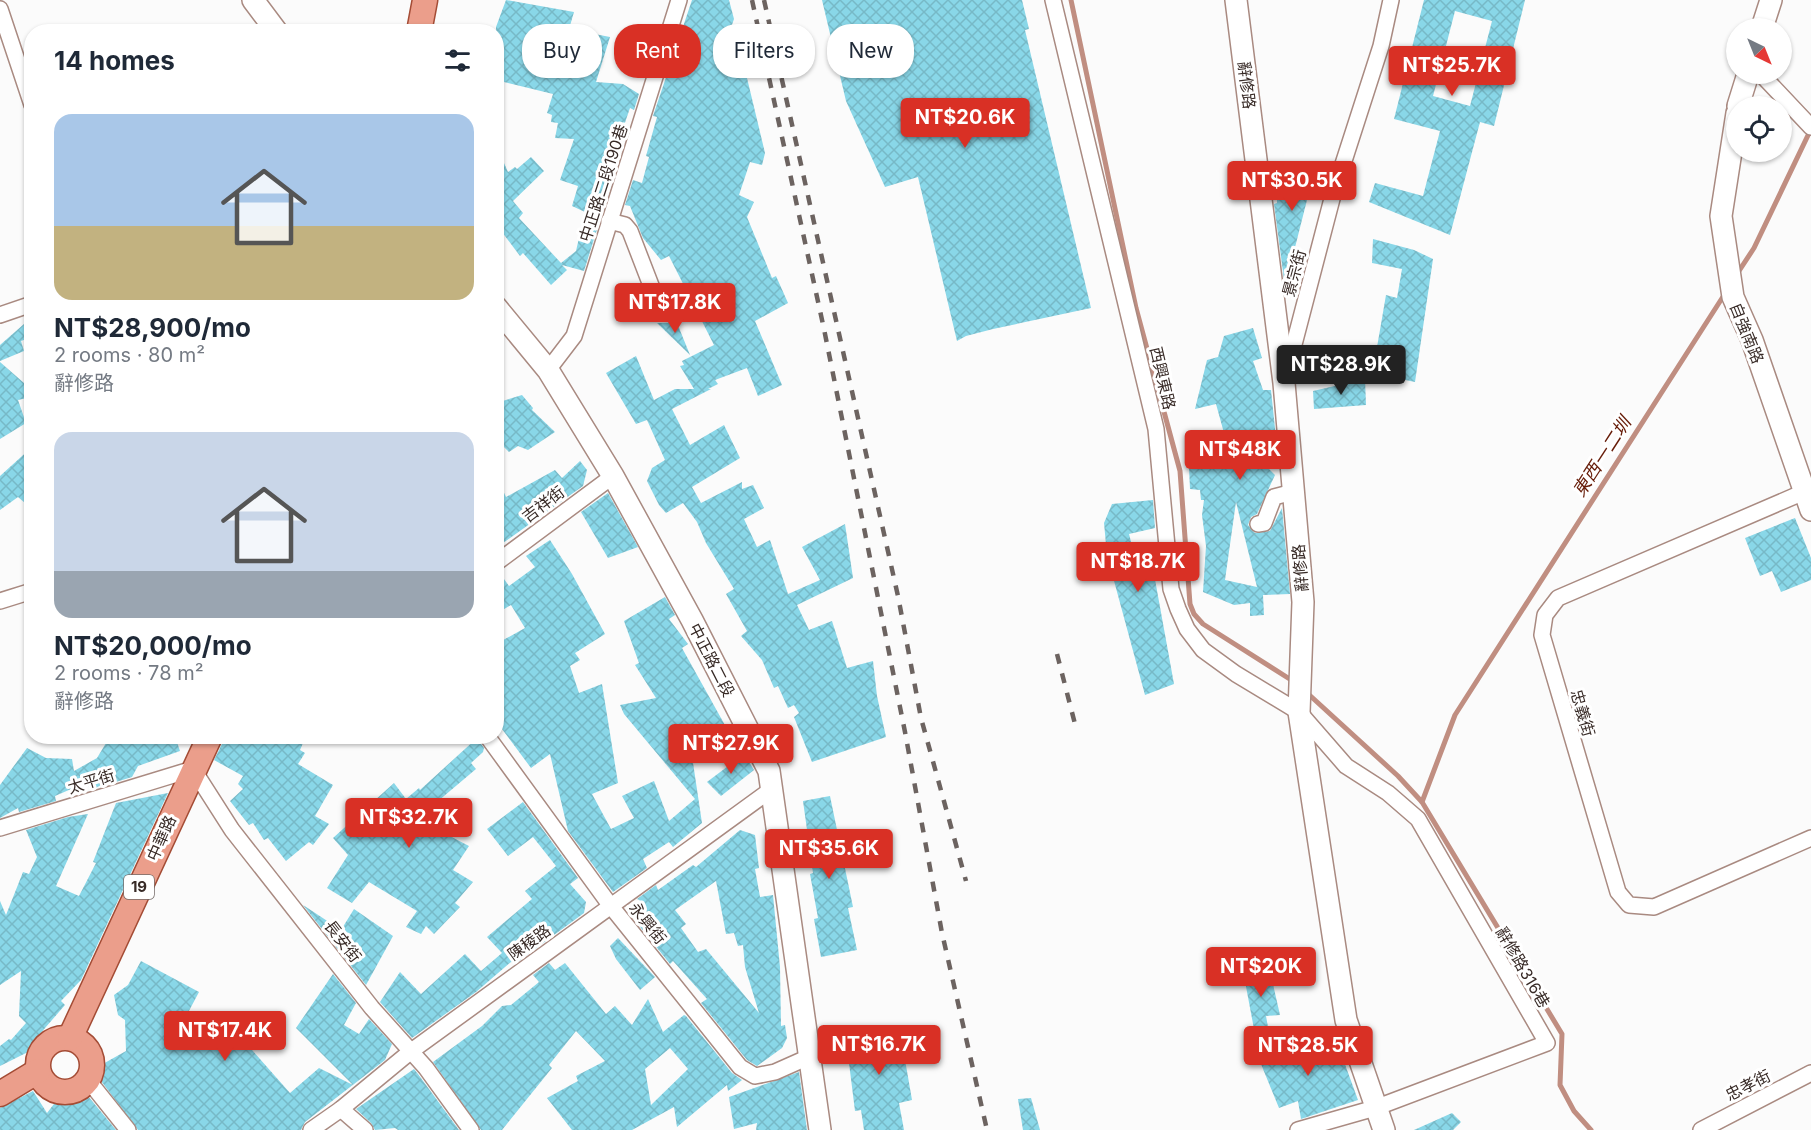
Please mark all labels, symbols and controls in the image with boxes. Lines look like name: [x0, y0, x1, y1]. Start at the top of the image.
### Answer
north arrow: [1726, 18, 1792, 84]
map controls: [1726, 18, 1792, 162]
chip: Buy: [522, 24, 602, 78]
chip: Rent: [614, 24, 701, 78]
chip: Filters: [713, 24, 815, 78]
chip: New: [827, 24, 914, 78]
icon: filters: [441, 44, 474, 77]
text: 14 homes: [54, 45, 175, 76]
pin: NT$25.7K: [1390, 46, 1514, 97]
text: NT$25.7K: [1403, 53, 1501, 77]
street label: 辭修路: [1234, 60, 1260, 110]
button: locate: [1726, 96, 1792, 162]
pin: NT$20.6K: [903, 98, 1027, 149]
text: NT$20.6K: [915, 105, 1015, 129]
street label: 中正路二段190巷: [575, 122, 631, 244]
icon: home: [210, 153, 318, 261]
pin: NT$30.5K: [1230, 161, 1354, 212]
text: NT$30.5K: [1241, 168, 1343, 192]
street label: 景宗街: [1278, 247, 1310, 299]
pin: NT$17.8K: [613, 283, 737, 334]
text: NT$17.8K: [629, 290, 721, 314]
street label: 自強南路: [1726, 300, 1768, 366]
text: NT$28,900/mo: [54, 312, 251, 343]
text: 2 rooms · 80 m²: [54, 343, 205, 367]
street label: 西興東路: [1146, 345, 1180, 411]
pin: NT$28.9K: [1279, 345, 1403, 396]
text: NT$28.9K: [1291, 352, 1391, 376]
text: 辭修路: [54, 371, 114, 395]
water label: 東西一二圳: [1568, 411, 1637, 500]
pin: NT$48K: [1191, 430, 1289, 481]
text: NT$48K: [1199, 437, 1281, 461]
icon: home: [210, 471, 318, 579]
street label: 吉祥街: [518, 482, 568, 526]
pin: NT$18.7K: [1076, 542, 1200, 593]
street label: 辭修路: [1288, 543, 1312, 593]
text: NT$18.7K: [1090, 549, 1186, 573]
street label: 中正路二段: [685, 620, 739, 700]
text: NT$20,000/mo: [54, 630, 252, 661]
text: 2 rooms · 78 m²: [54, 661, 203, 685]
street label: 忠義街: [1567, 687, 1599, 739]
text: 辭修路: [54, 689, 114, 713]
pin: NT$27.9K: [669, 724, 793, 775]
text: NT$27.9K: [682, 731, 780, 755]
street label: 太平街: [65, 764, 117, 798]
pin: NT$32.7K: [347, 798, 471, 849]
text: NT$32.7K: [359, 805, 459, 829]
street label: 中華路: [142, 812, 180, 864]
pin: NT$35.6K: [767, 829, 891, 880]
text: NT$35.6K: [779, 836, 879, 860]
road number: 19: [124, 875, 154, 899]
street label: 永興街: [625, 898, 671, 948]
street label: 長安街: [320, 916, 366, 966]
street label: 陳稜路: [504, 920, 554, 964]
street label: 辭修路316巷: [1492, 923, 1554, 1011]
pin: NT$20K: [1212, 947, 1310, 998]
text: NT$20K: [1220, 954, 1302, 978]
pin: NT$17.4K: [163, 1011, 287, 1062]
text: NT$17.4K: [178, 1018, 272, 1042]
pin: NT$16.7K: [817, 1025, 941, 1076]
pin: NT$28.5K: [1246, 1026, 1370, 1077]
text: NT$16.7K: [832, 1032, 926, 1056]
text: NT$28.5K: [1258, 1033, 1358, 1057]
street label: 忠孝街: [1722, 1065, 1774, 1105]

